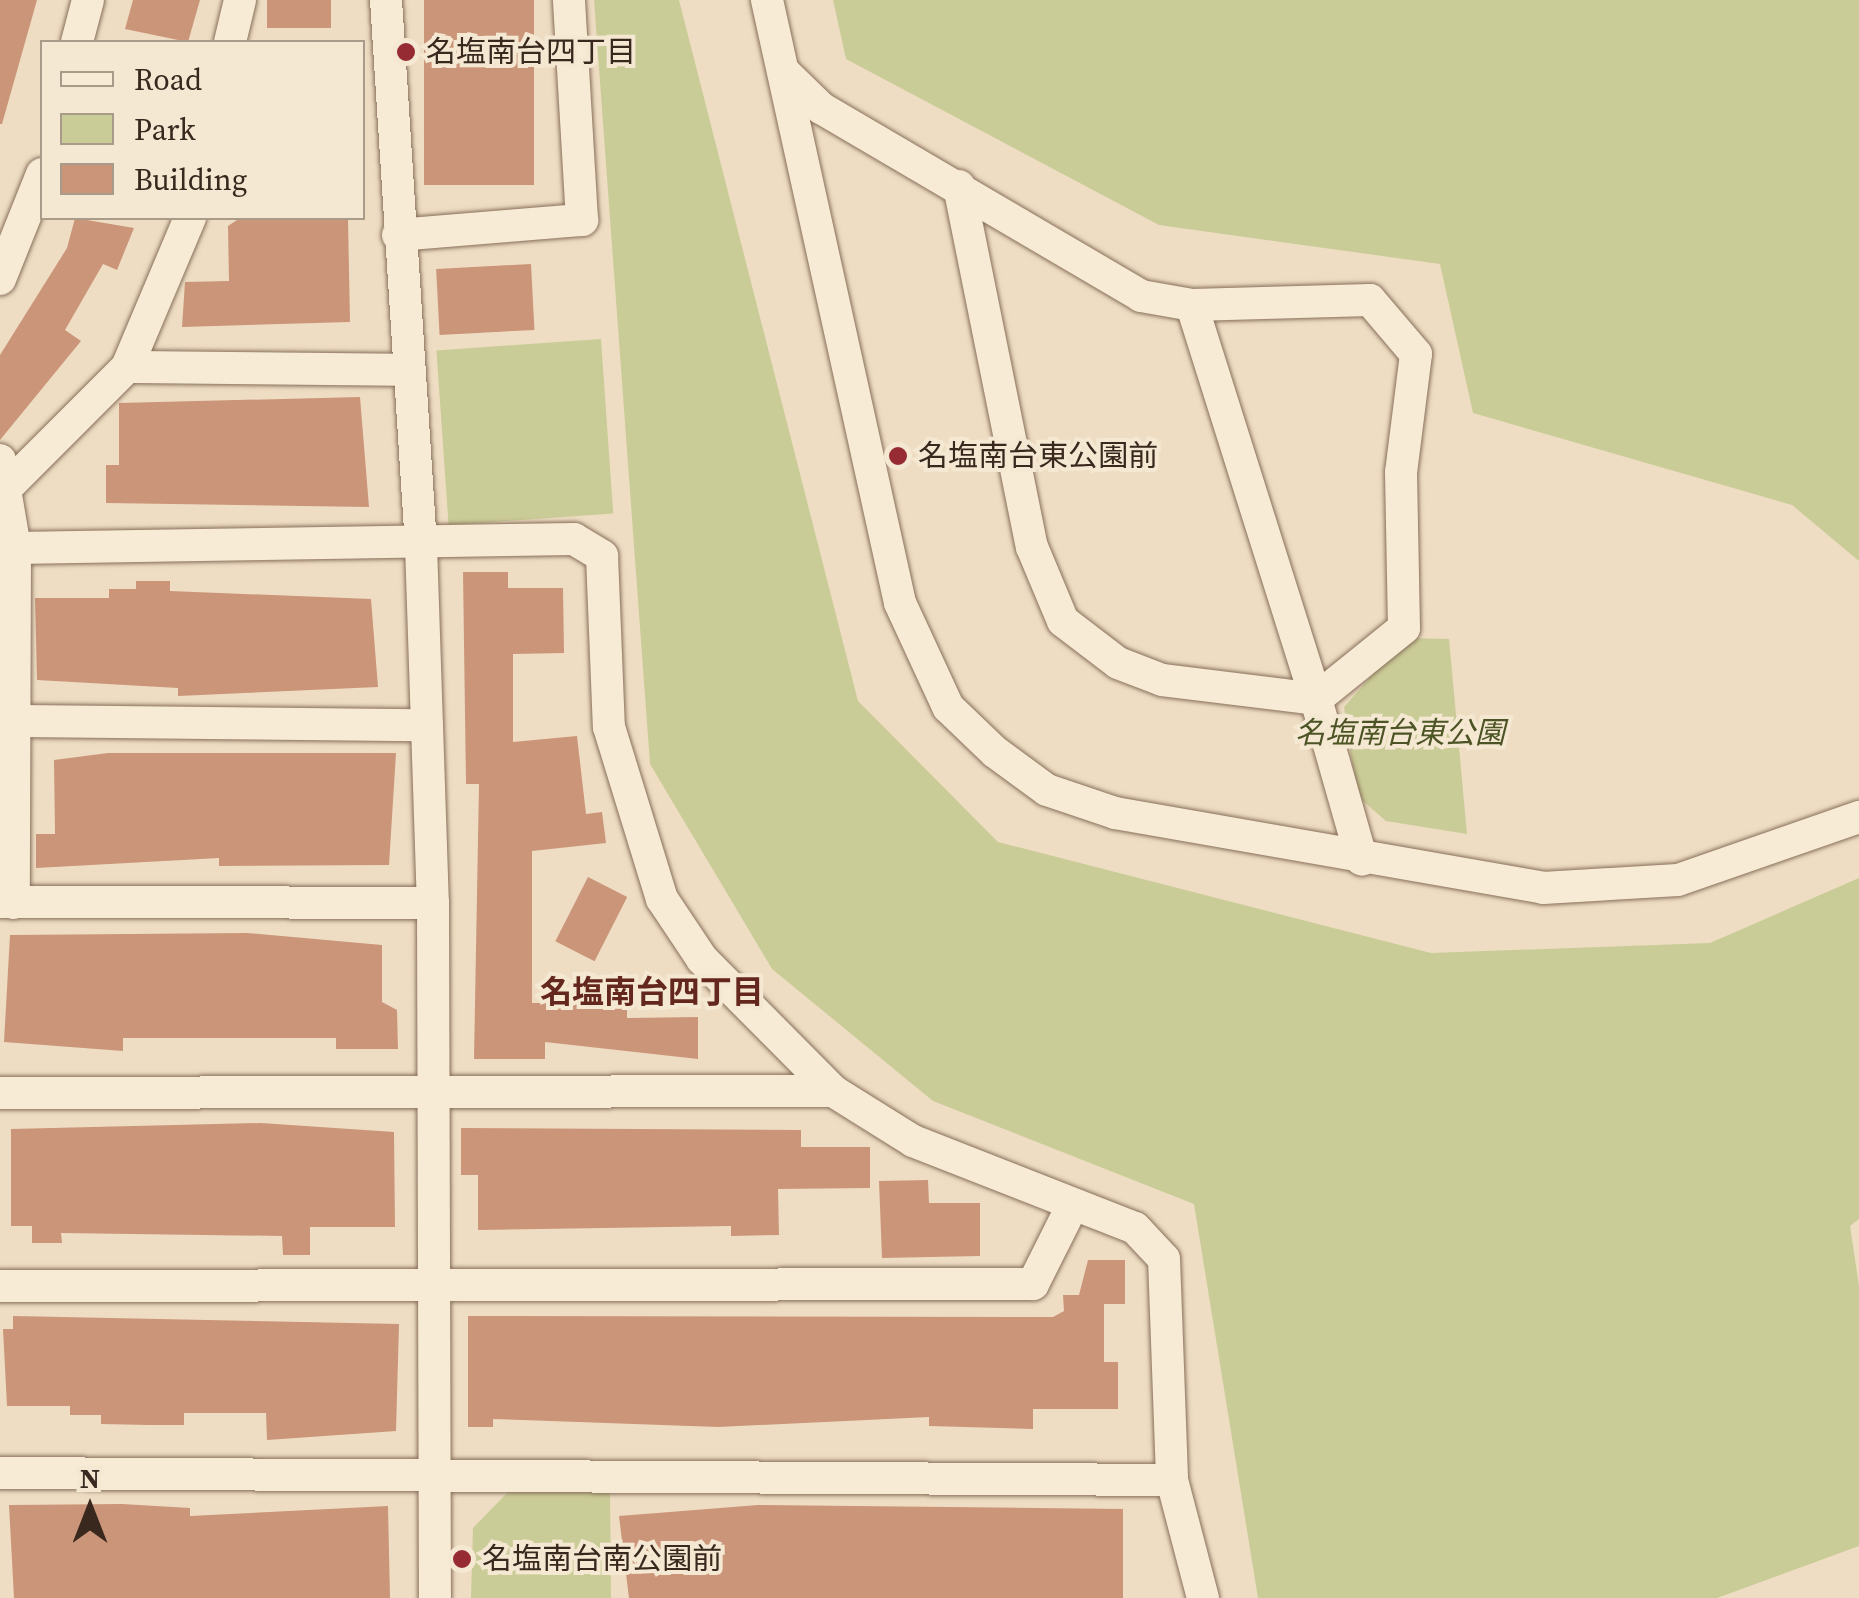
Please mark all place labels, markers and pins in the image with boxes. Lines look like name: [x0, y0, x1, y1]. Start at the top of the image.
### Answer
place label: 名塩南台四丁目: [426, 34, 636, 70]
marker: 名塩南台四丁目: [395, 41, 417, 63]
place label: 名塩南台東公園前: [918, 438, 1158, 474]
marker: 名塩南台東公園前: [887, 445, 909, 467]
place label: 名塩南台南公園前: [482, 1541, 722, 1577]
marker: 名塩南台南公園前: [451, 1548, 473, 1570]

